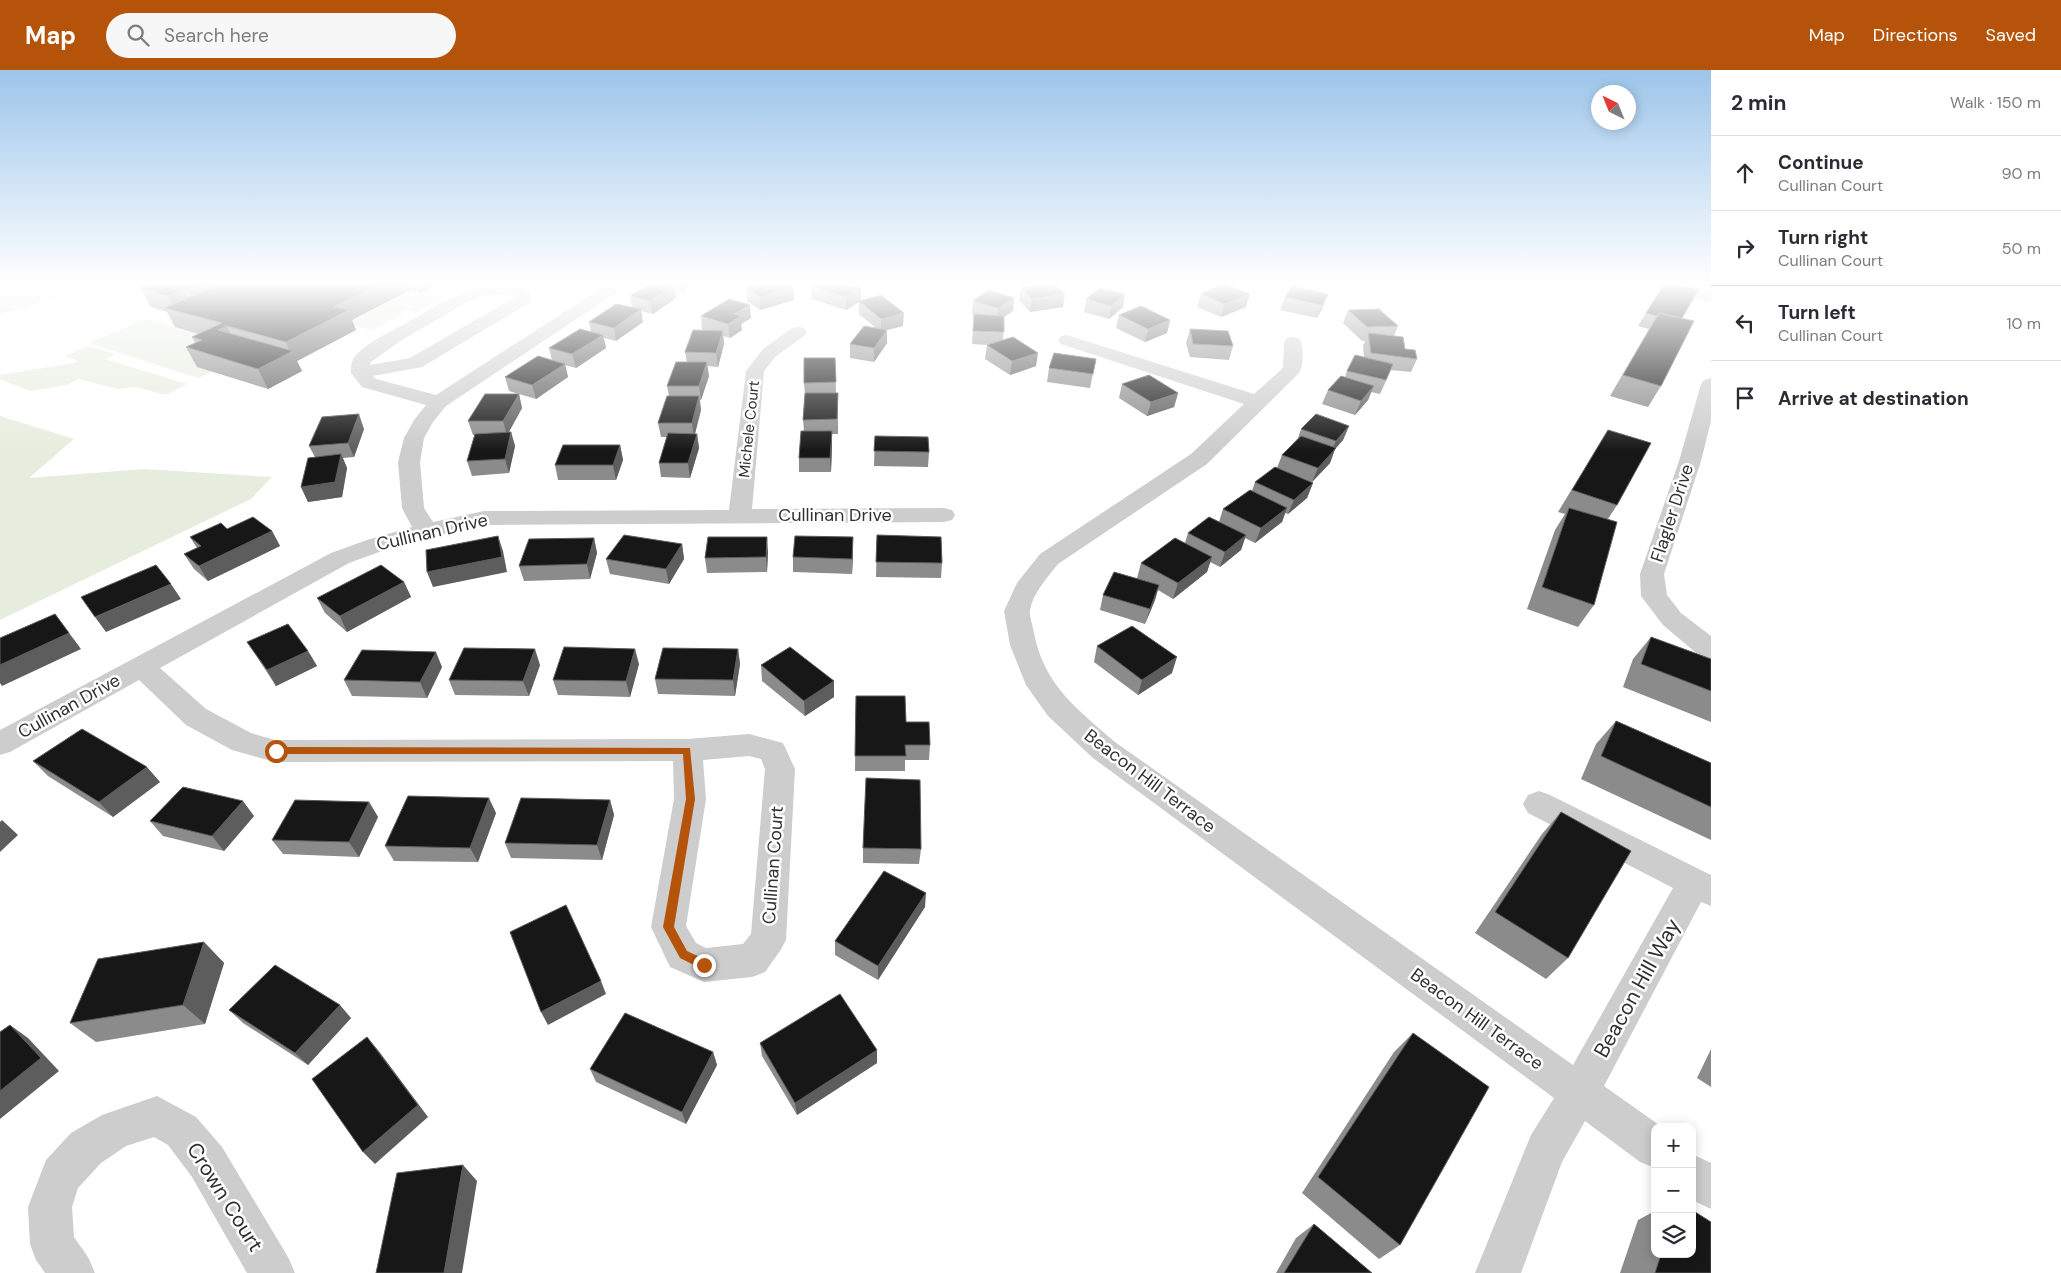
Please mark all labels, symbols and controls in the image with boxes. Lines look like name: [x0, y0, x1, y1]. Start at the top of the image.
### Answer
search box: [106, 13, 456, 58]
text: Map: [25, 20, 76, 51]
icon: search: [124, 21, 152, 49]
text: Search here: [164, 23, 269, 48]
text: Map: [1809, 23, 1845, 47]
text: Directions: [1873, 23, 1958, 47]
text: Saved: [1986, 23, 2036, 47]
north arrow: [1591, 85, 1636, 130]
text: 2 min: [1731, 89, 1787, 117]
text: Walk · 150 m: [1950, 92, 2041, 113]
text: Continue: [1778, 150, 1864, 175]
icon: ahead: [1731, 159, 1759, 187]
text: 90 m: [2001, 163, 2041, 184]
text: Cullinan Court: [1778, 175, 1883, 196]
text: Turn right: [1778, 225, 1868, 250]
icon: right: [1731, 234, 1759, 262]
text: 50 m: [2002, 238, 2041, 259]
text: Cullinan Court: [1778, 250, 1883, 271]
text: Turn left: [1778, 300, 1856, 325]
icon: left: [1731, 309, 1759, 337]
text: 10 m: [2007, 313, 2041, 334]
text: Cullinan Court: [1778, 325, 1883, 346]
street label: Michele Court: [734, 379, 764, 479]
icon: arrive: [1731, 384, 1759, 412]
text: Arrive at destination: [1778, 386, 1969, 411]
street label: Flagler Drive: [1645, 461, 1699, 565]
street label: Cullinan Drive: [778, 503, 892, 527]
street label: Cullinan Drive: [374, 508, 490, 556]
street label: Cullinan Drive: [14, 668, 124, 744]
street label: Beacon Hill Terrace: [1079, 724, 1221, 838]
route start: [265, 740, 288, 763]
street label: Cullinan Court: [757, 805, 789, 925]
street label: Beacon Hill Way: [1587, 913, 1687, 1062]
route end: [693, 954, 716, 977]
street label: Beacon Hill Terrace: [1406, 963, 1548, 1075]
map controls: [1651, 1123, 1696, 1258]
button: +: [1651, 1123, 1696, 1168]
street label: Crown Court: [180, 1137, 270, 1257]
button: −: [1651, 1168, 1696, 1213]
button: layers: [1651, 1213, 1696, 1258]

